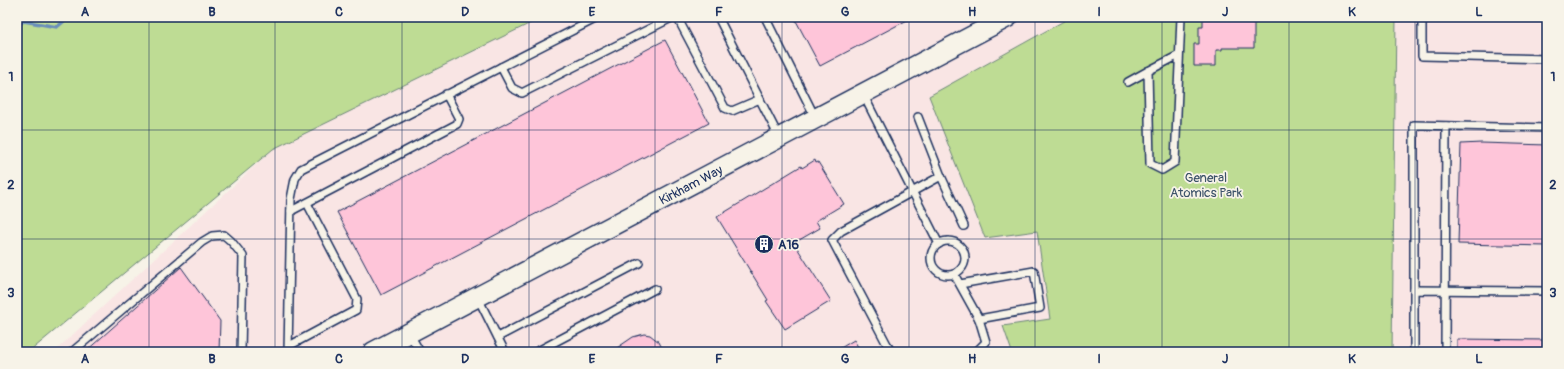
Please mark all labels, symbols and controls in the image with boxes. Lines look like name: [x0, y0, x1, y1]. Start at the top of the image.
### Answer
text: A: [81, 4, 90, 20]
text: B: [208, 4, 216, 20]
text: C: [335, 4, 343, 20]
text: D: [461, 4, 469, 20]
text: E: [589, 4, 596, 20]
text: F: [715, 4, 723, 20]
text: G: [841, 4, 850, 20]
text: H: [968, 4, 976, 20]
text: I: [1097, 4, 1101, 20]
text: J: [1222, 4, 1228, 20]
text: K: [1348, 4, 1356, 20]
text: L: [1475, 4, 1483, 20]
text: 1: [8, 69, 14, 85]
text: 1: [1550, 69, 1556, 85]
street label: Kirkham Way: [657, 162, 726, 209]
park label: General Atomics Park: [1170, 170, 1243, 201]
text: 2: [7, 177, 15, 193]
text: 2: [1549, 177, 1557, 193]
building icon: A16: [753, 233, 775, 255]
place label: A16: [778, 237, 800, 253]
text: 3: [7, 285, 15, 301]
text: 3: [1549, 285, 1557, 301]
text: A: [81, 351, 90, 367]
text: B: [208, 351, 216, 367]
text: C: [335, 351, 343, 367]
text: D: [461, 351, 469, 367]
text: E: [589, 351, 596, 367]
text: F: [715, 351, 723, 367]
text: G: [841, 351, 850, 367]
text: H: [968, 351, 976, 367]
text: I: [1097, 351, 1101, 367]
text: J: [1222, 351, 1228, 367]
text: K: [1348, 351, 1356, 367]
text: L: [1475, 351, 1483, 367]

